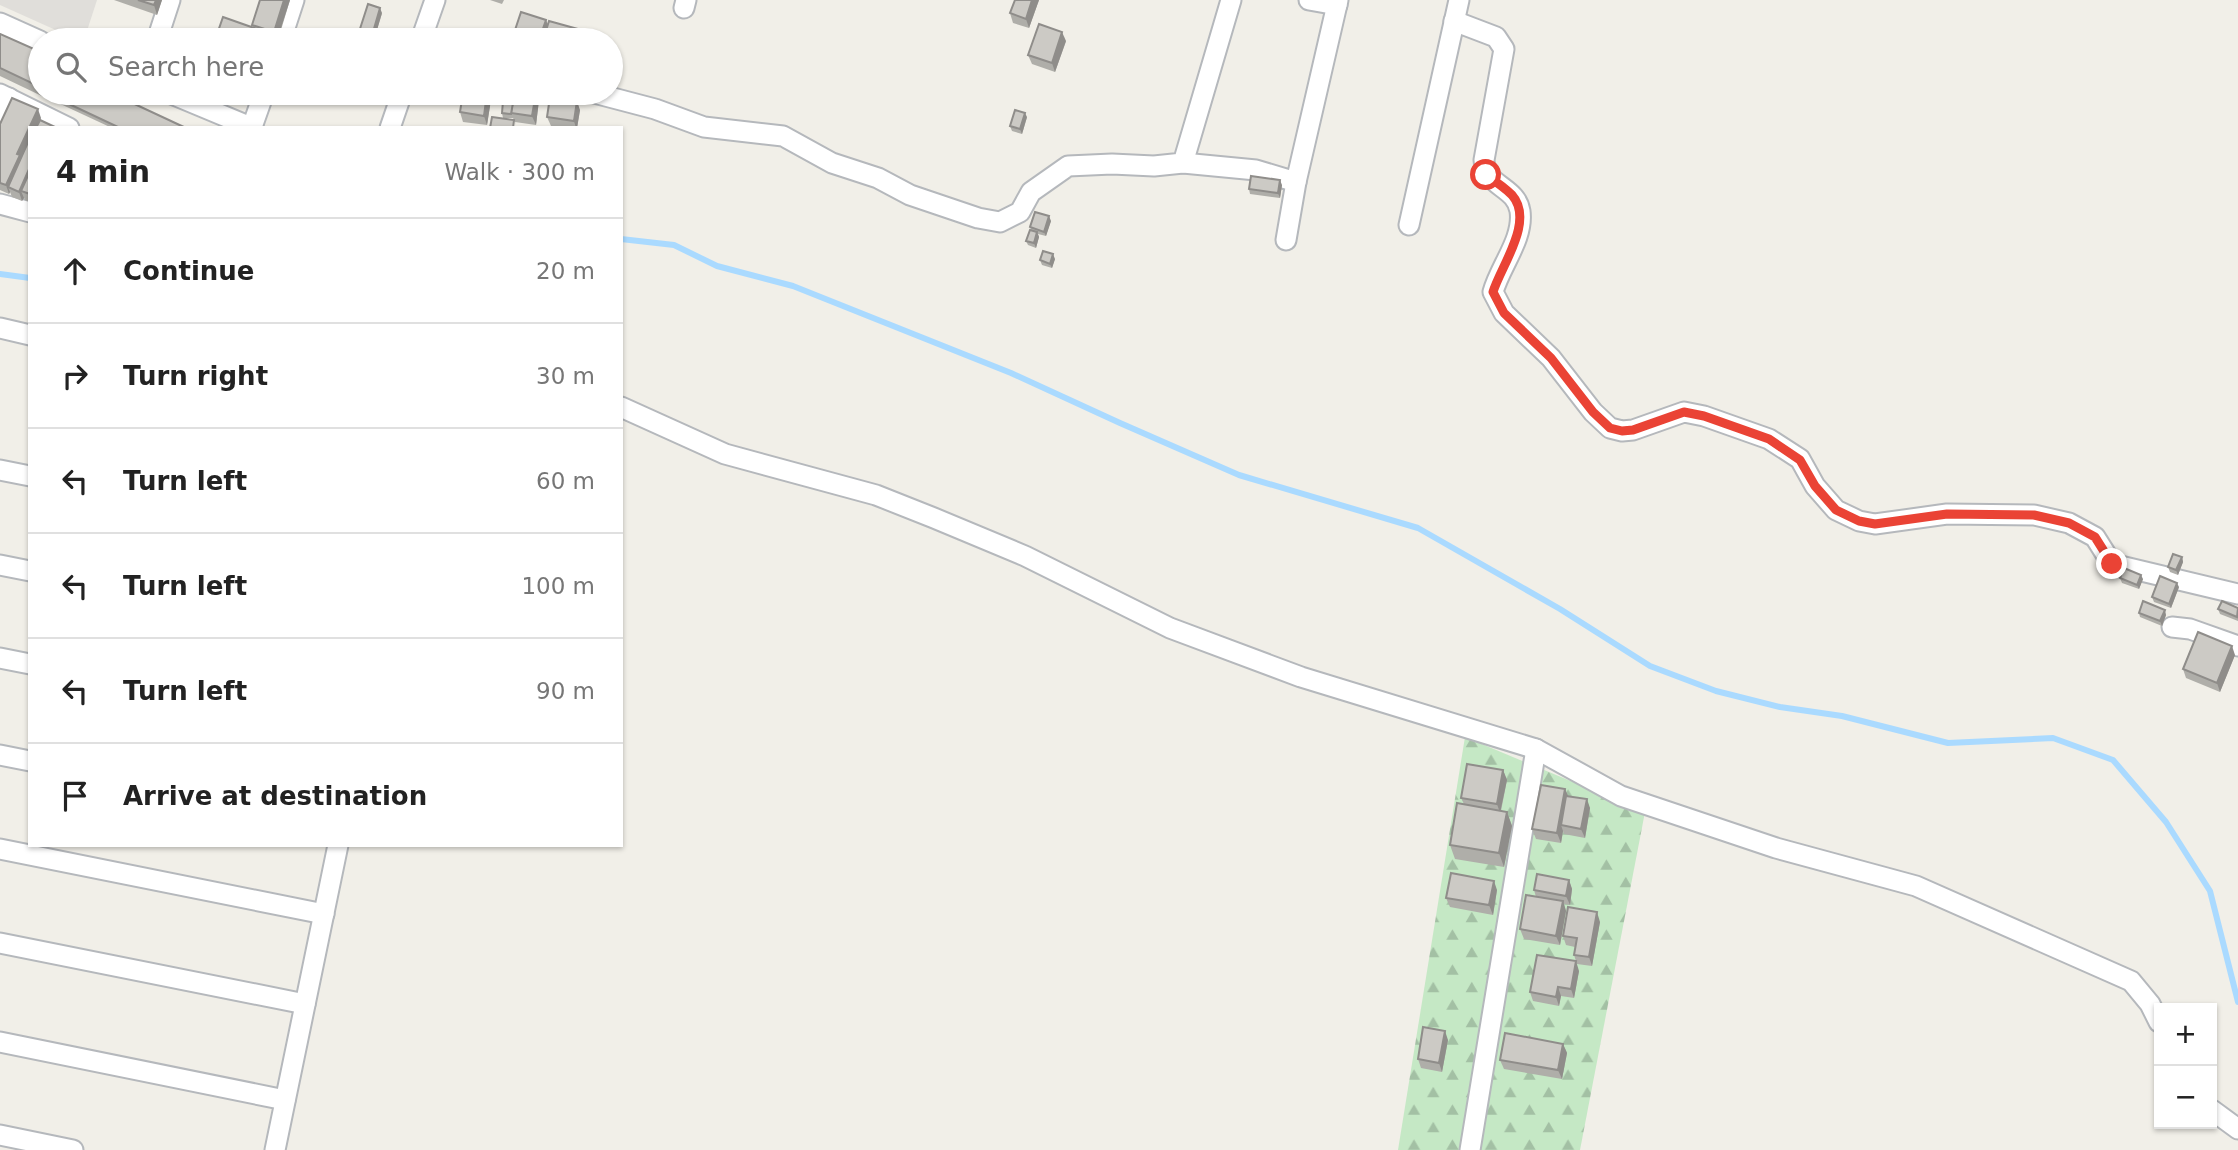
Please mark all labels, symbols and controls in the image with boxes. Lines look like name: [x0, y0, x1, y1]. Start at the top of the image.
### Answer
search box: [28, 28, 623, 105]
icon: search: [52, 48, 90, 86]
text: Search here: [108, 52, 264, 82]
text: 4 min: [56, 154, 150, 189]
text: Walk · 300 m: [444, 159, 595, 185]
route start: [1470, 159, 1501, 190]
icon: ahead: [56, 252, 94, 290]
text: Continue: [123, 256, 254, 286]
text: 20 m: [536, 258, 595, 284]
icon: right: [56, 357, 94, 395]
text: Turn right: [123, 361, 268, 391]
text: 30 m: [536, 363, 595, 389]
icon: left: [56, 462, 94, 500]
text: Turn left: [123, 466, 247, 496]
text: 60 m: [536, 468, 595, 494]
route end: [2096, 548, 2127, 579]
icon: left: [56, 567, 94, 605]
text: Turn left: [123, 571, 247, 601]
text: 100 m: [521, 573, 595, 599]
icon: left: [56, 672, 94, 710]
text: Turn left: [123, 676, 247, 706]
text: 90 m: [536, 678, 595, 704]
icon: arrive: [56, 777, 94, 815]
text: Arrive at destination: [123, 781, 427, 811]
map controls: [2154, 1003, 2217, 1129]
button: +: [2154, 1003, 2217, 1066]
button: −: [2154, 1066, 2217, 1129]

